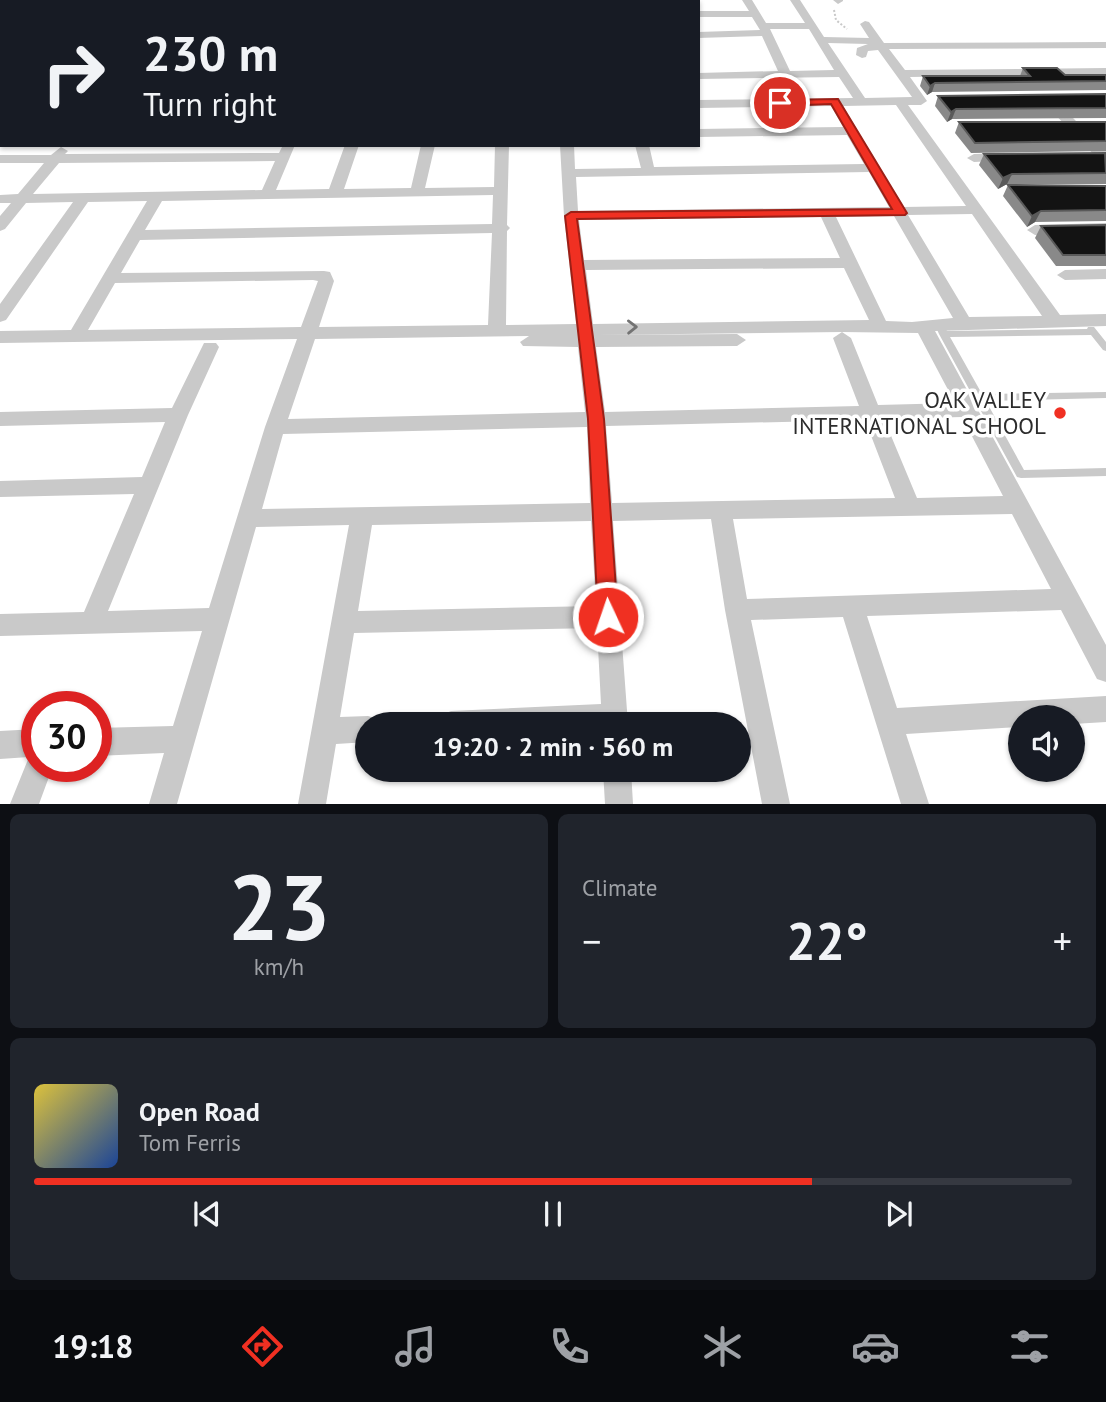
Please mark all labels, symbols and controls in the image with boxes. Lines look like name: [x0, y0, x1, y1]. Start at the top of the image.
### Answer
text: 230 m: [143, 21, 278, 85]
icon: right: [28, 28, 119, 119]
pin: [750, 73, 810, 133]
text: Turn right: [143, 83, 277, 125]
icon: arrive: [761, 84, 799, 122]
one-way arrow: [627, 319, 637, 335]
place label: OAK VALLEY INTERNATIONAL SCHOOL: [792, 385, 1046, 440]
marker: OAK VALLEY INTERNATIONAL SCHOOL: [1052, 405, 1068, 421]
position arrow: [571, 580, 645, 654]
speed limit sign: 30: [21, 691, 112, 782]
map controls: [1008, 705, 1085, 782]
button: sound: [1008, 705, 1085, 782]
text: 19:20 · 2 min · 560 m: [433, 730, 673, 763]
text: 23: [227, 847, 331, 965]
text: Climate: [582, 873, 657, 902]
text: 22°: [786, 907, 868, 974]
text: −: [582, 916, 601, 965]
text: +: [1053, 916, 1072, 965]
text: km/h: [254, 952, 304, 981]
text: Open Road: [139, 1095, 260, 1128]
text: Tom Ferris: [139, 1128, 241, 1157]
icon: previous: [188, 1195, 226, 1233]
icon: pause: [534, 1195, 572, 1233]
icon: next: [880, 1195, 918, 1233]
icon: directions: [238, 1322, 287, 1371]
icon: music: [391, 1322, 440, 1371]
icon: phone: [545, 1322, 594, 1371]
icon: climate: [698, 1322, 747, 1371]
icon: car: [851, 1322, 900, 1371]
icon: filters: [1005, 1322, 1054, 1371]
text: 19:18: [52, 1325, 133, 1367]

